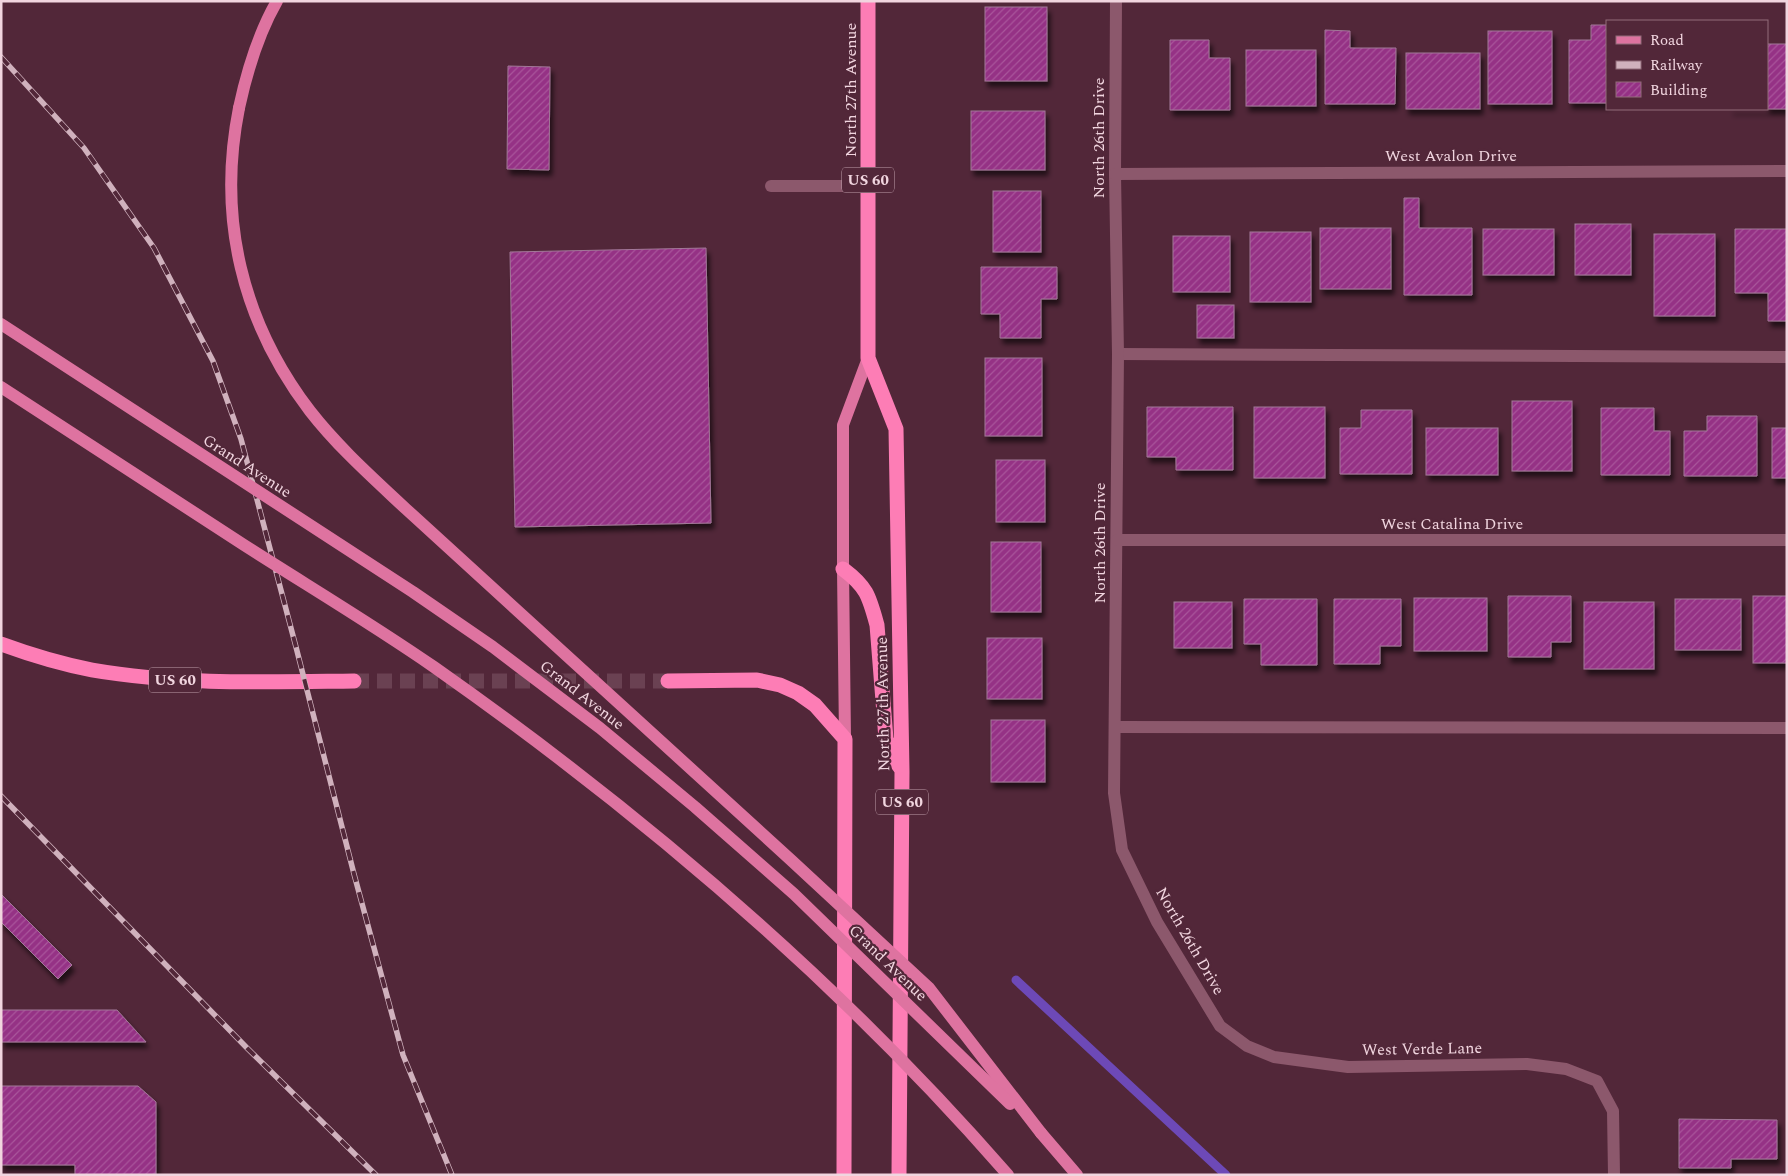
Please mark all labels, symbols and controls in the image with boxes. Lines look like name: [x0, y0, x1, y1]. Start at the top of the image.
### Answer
legend: [1606, 20, 1768, 110]
street label: North 27th Avenue: [839, 23, 863, 157]
text: Road: [1650, 29, 1684, 52]
text: Railway: [1650, 54, 1703, 77]
street label: North 26th Drive: [1087, 78, 1111, 198]
text: Building: [1650, 79, 1707, 102]
street label: West Avalon Drive: [1385, 144, 1517, 168]
road number: US 60: [842, 168, 894, 192]
street label: Grand Avenue: [198, 428, 296, 504]
street label: North 26th Drive: [1088, 483, 1112, 603]
street label: West Catalina Drive: [1381, 512, 1523, 536]
street label: North 27th Avenue: [870, 637, 896, 771]
street label: Grand Avenue: [535, 654, 629, 736]
road number: US 60: [149, 668, 201, 692]
road number: US 60: [876, 790, 928, 814]
street label: North 26th Drive: [1149, 883, 1231, 999]
street label: Grand Avenue: [843, 919, 933, 1007]
street label: West Verde Lane: [1362, 1036, 1482, 1062]

